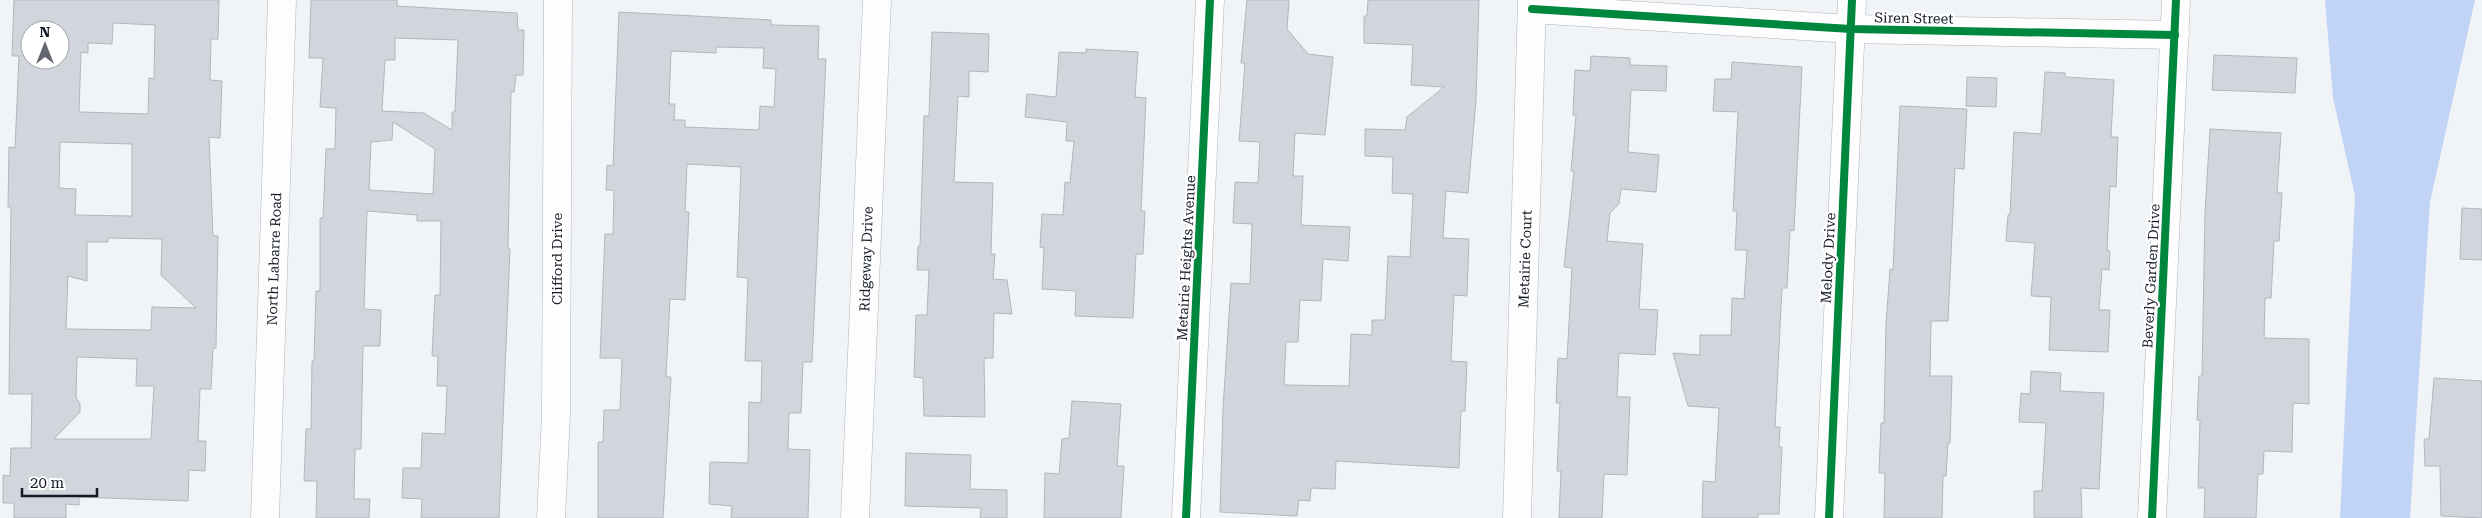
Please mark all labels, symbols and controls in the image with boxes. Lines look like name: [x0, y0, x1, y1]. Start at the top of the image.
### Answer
street label: Siren Street: [1874, 9, 1954, 27]
north arrow: [20, 20, 70, 70]
text: N: [40, 24, 51, 40]
street label: Metairie Heights Avenue: [1174, 174, 1198, 341]
street label: North Labarre Road: [264, 192, 284, 326]
street label: Beverly Garden Drive: [2139, 203, 2163, 349]
street label: Ridgeway Drive: [856, 206, 876, 312]
street label: Metairie Court: [1515, 210, 1535, 308]
street label: Melody Drive: [1818, 212, 1838, 304]
street label: Clifford Drive: [549, 213, 565, 305]
scale bar: [22, 466, 98, 498]
text: 20 m: [30, 474, 65, 492]

